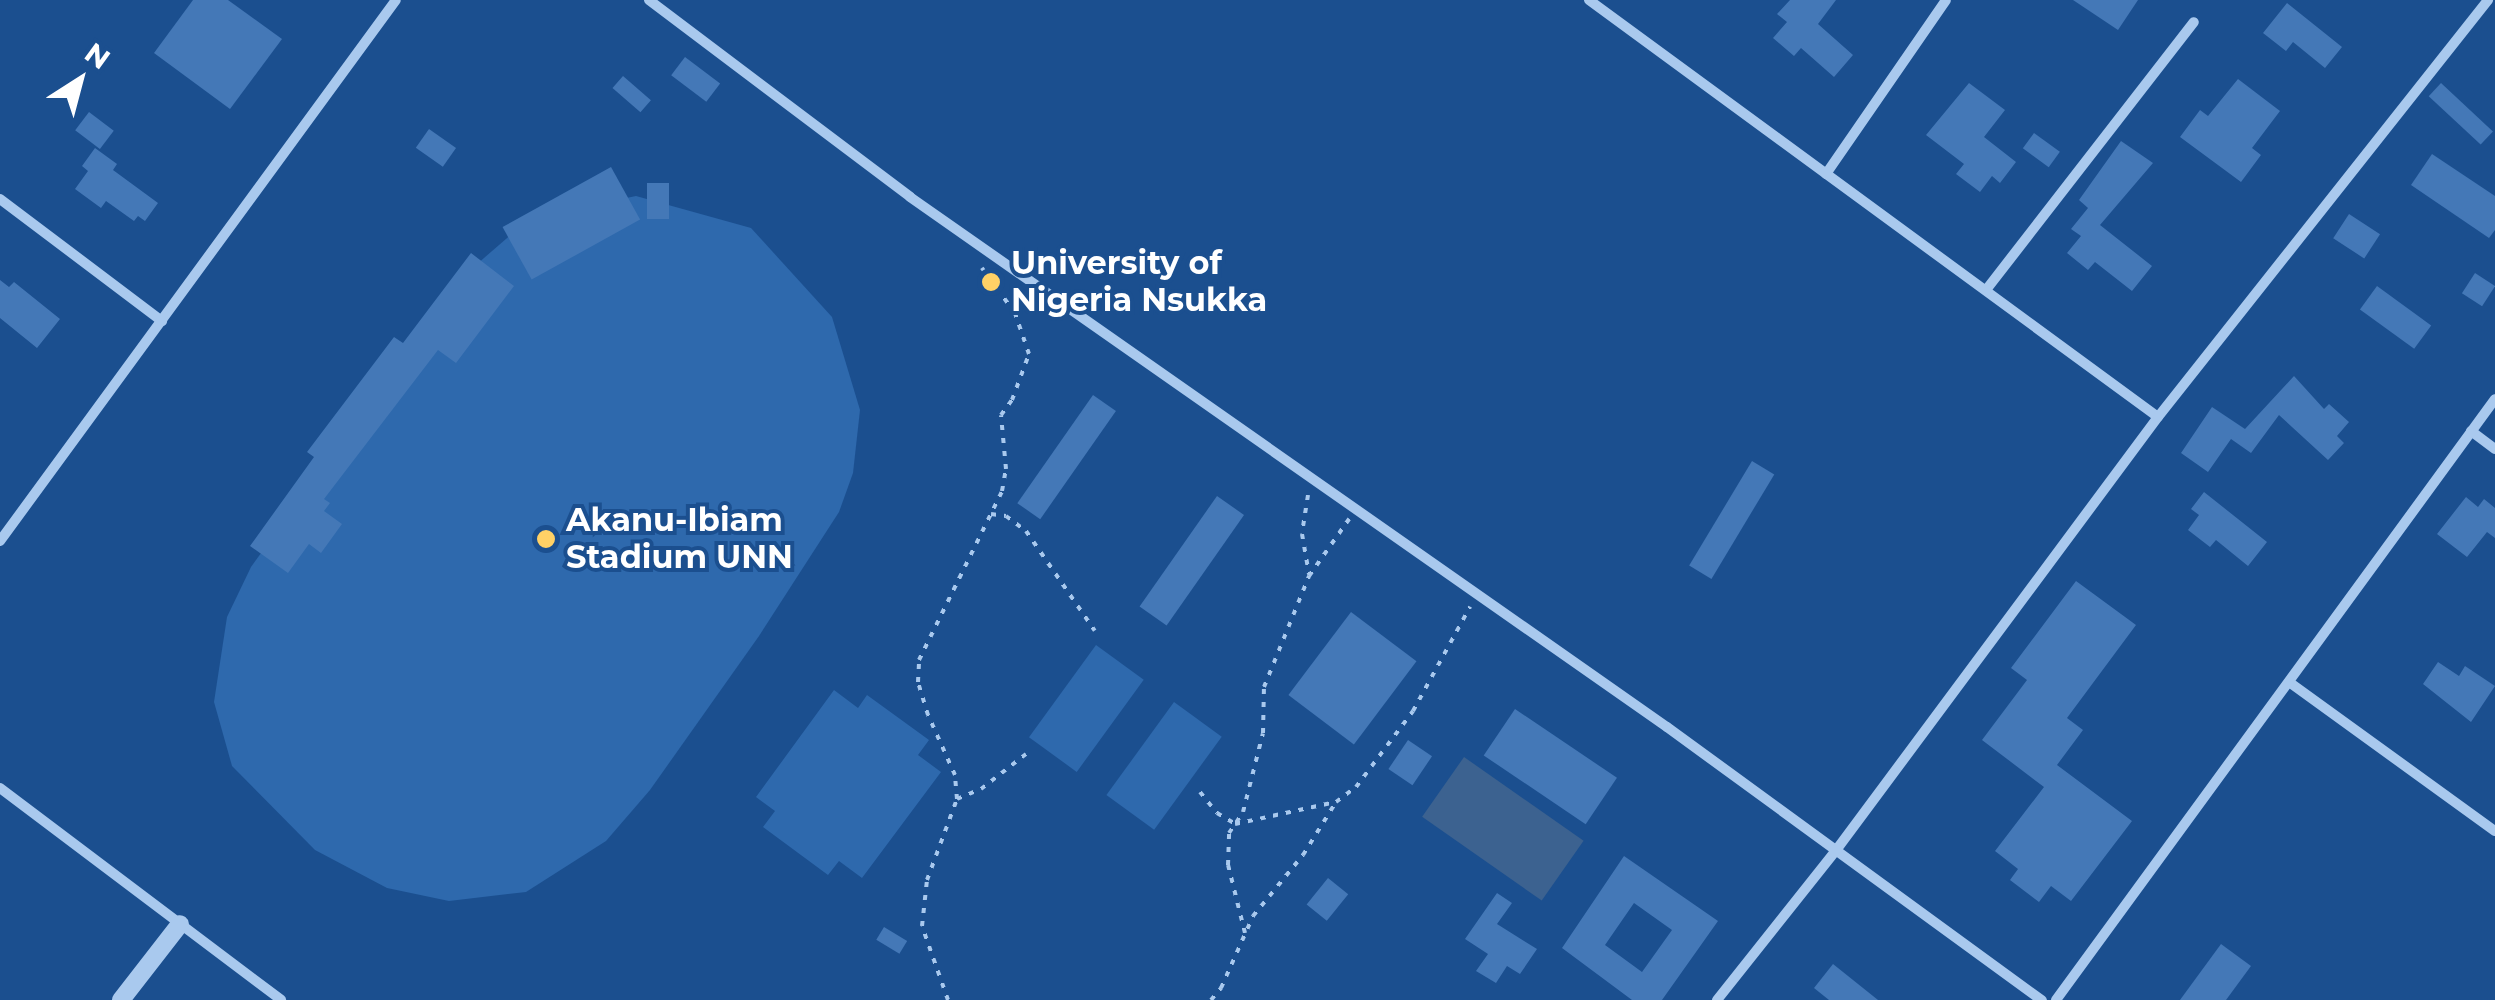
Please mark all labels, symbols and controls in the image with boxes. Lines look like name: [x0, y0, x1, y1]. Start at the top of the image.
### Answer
north arrow: [30, 30, 130, 130]
text: N: [78, 35, 117, 76]
place label: University of Nigeria Nsukka: [1011, 245, 1267, 320]
marker: University of Nigeria Nsukka: [980, 271, 1002, 293]
place label: Akanu-Ibiam Stadium UNN: [566, 502, 793, 577]
marker: Akanu-Ibiam Stadium UNN: [535, 528, 557, 550]

